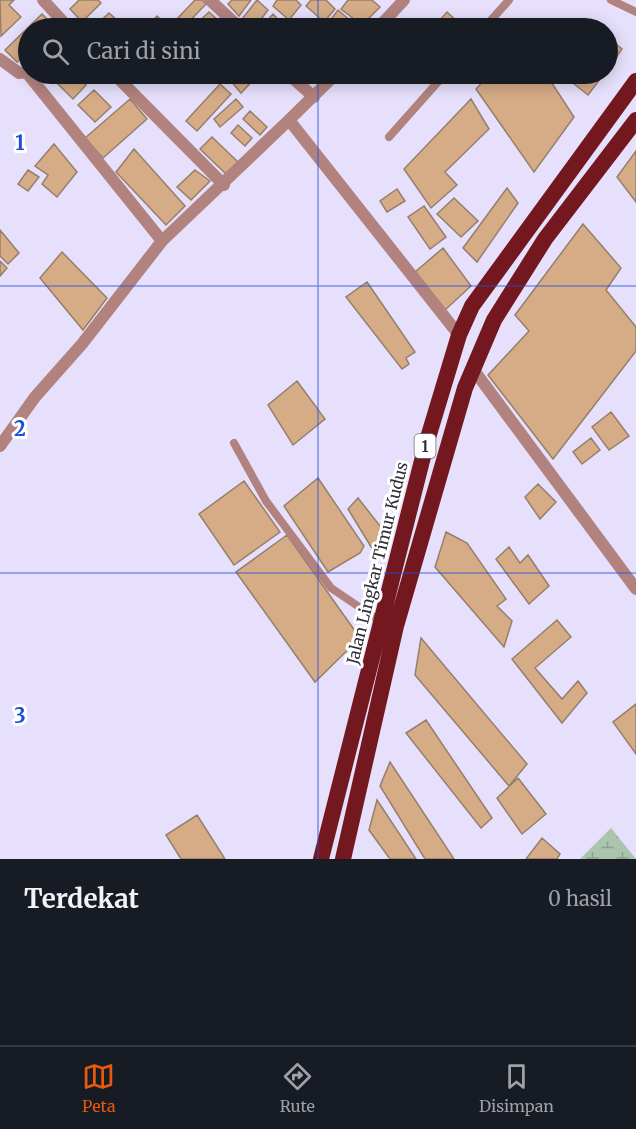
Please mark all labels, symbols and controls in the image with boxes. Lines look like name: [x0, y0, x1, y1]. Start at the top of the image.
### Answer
search box: [18, 18, 618, 84]
icon: search: [39, 35, 72, 68]
text: Cari di sini: [87, 37, 201, 65]
text: 1: [15, 130, 25, 155]
text: 2: [14, 416, 26, 441]
road number: 1: [414, 434, 436, 458]
street label: Jalan Lingkar Timur Kudus: [342, 460, 412, 667]
text: 3: [14, 703, 26, 728]
text: Terdekat: [24, 882, 139, 915]
text: 0 hasil: [548, 886, 612, 911]
tab: Peta: [82, 1060, 115, 1116]
tab: Rute: [280, 1060, 315, 1116]
tab: Disimpan: [479, 1060, 554, 1116]

